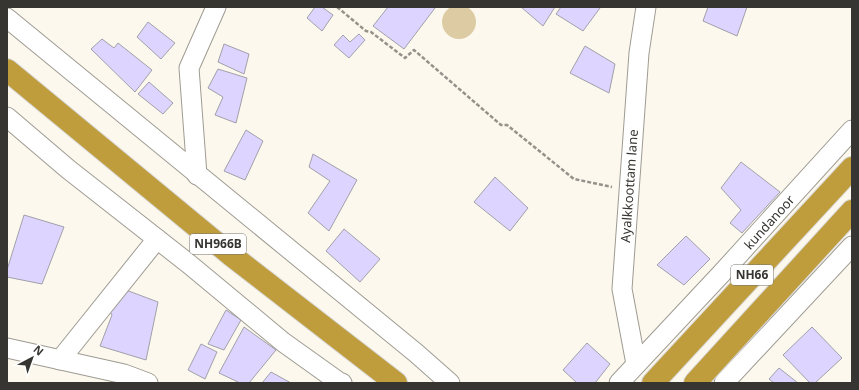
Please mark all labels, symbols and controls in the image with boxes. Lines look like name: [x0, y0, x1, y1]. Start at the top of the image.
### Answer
street label: Ayalkkoottam lane: [616, 129, 642, 243]
street label: kundanoor: [740, 190, 799, 253]
road number: NH966B: [190, 234, 246, 254]
road number: NH66: [731, 265, 773, 285]
north arrow: [12, 338, 52, 378]
text: N: [31, 341, 47, 359]

